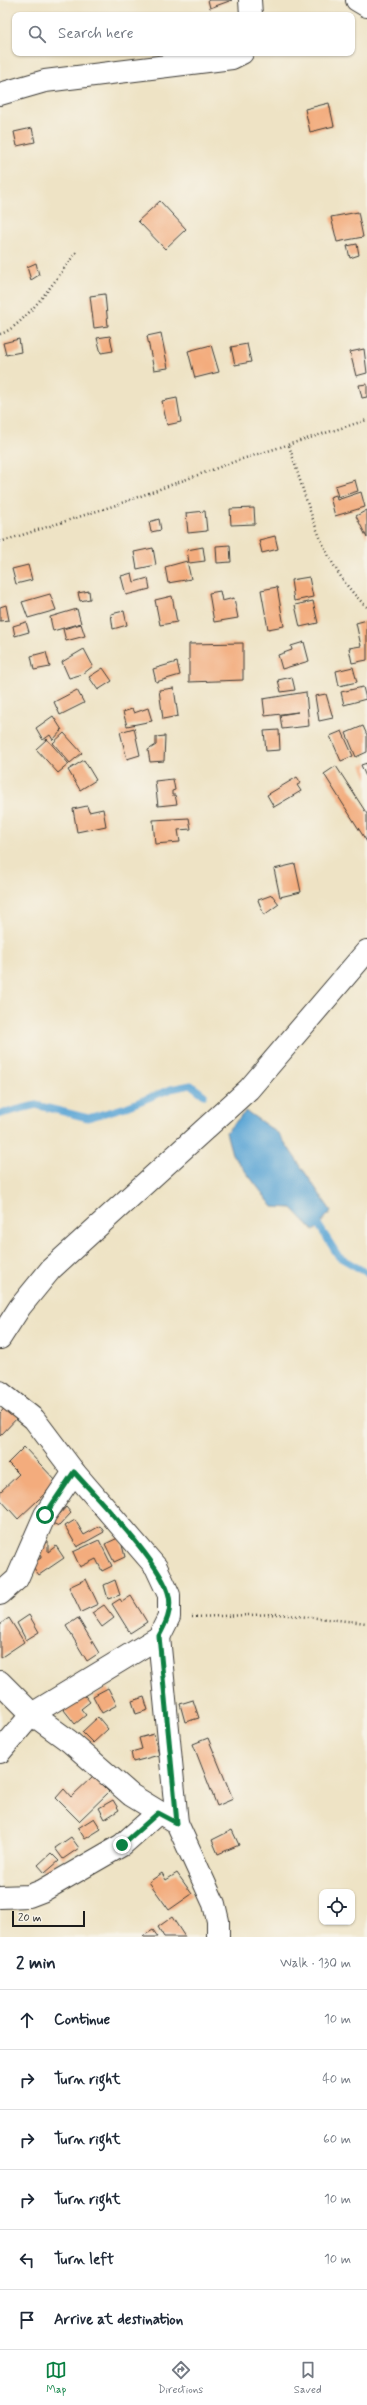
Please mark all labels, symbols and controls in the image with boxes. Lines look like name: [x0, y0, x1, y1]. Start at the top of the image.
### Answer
search box: [12, 12, 355, 56]
icon: search: [26, 23, 48, 45]
text: Search here: [58, 24, 134, 44]
route start: [36, 1506, 54, 1524]
route end: [113, 1836, 131, 1854]
map controls: [319, 1889, 355, 1925]
button: locate: [319, 1889, 355, 1925]
scale bar: [12, 1909, 85, 1928]
text: 20 m: [18, 1911, 41, 1925]
text: 2 min: [16, 1952, 56, 1974]
text: Walk · 130 m: [280, 1955, 351, 1972]
icon: ahead: [16, 2009, 38, 2031]
text: Continue: [54, 2010, 110, 2030]
text: 10 m: [324, 2011, 351, 2028]
icon: right: [16, 2069, 38, 2091]
text: Turn right: [54, 2070, 121, 2090]
text: 40 m: [322, 2071, 351, 2088]
icon: right: [16, 2129, 38, 2151]
text: Turn right: [54, 2130, 121, 2150]
text: 60 m: [323, 2131, 351, 2148]
icon: right: [16, 2189, 38, 2211]
text: Turn right: [54, 2190, 121, 2210]
text: 10 m: [324, 2191, 351, 2208]
icon: left: [16, 2249, 38, 2271]
text: Turn left: [54, 2250, 114, 2270]
text: 10 m: [324, 2251, 351, 2268]
icon: arrive: [16, 2309, 38, 2331]
text: Arrive at destination: [54, 2310, 183, 2330]
tab: Map: [45, 2359, 67, 2397]
tab: Directions: [158, 2359, 203, 2397]
tab: Saved: [294, 2359, 322, 2397]

